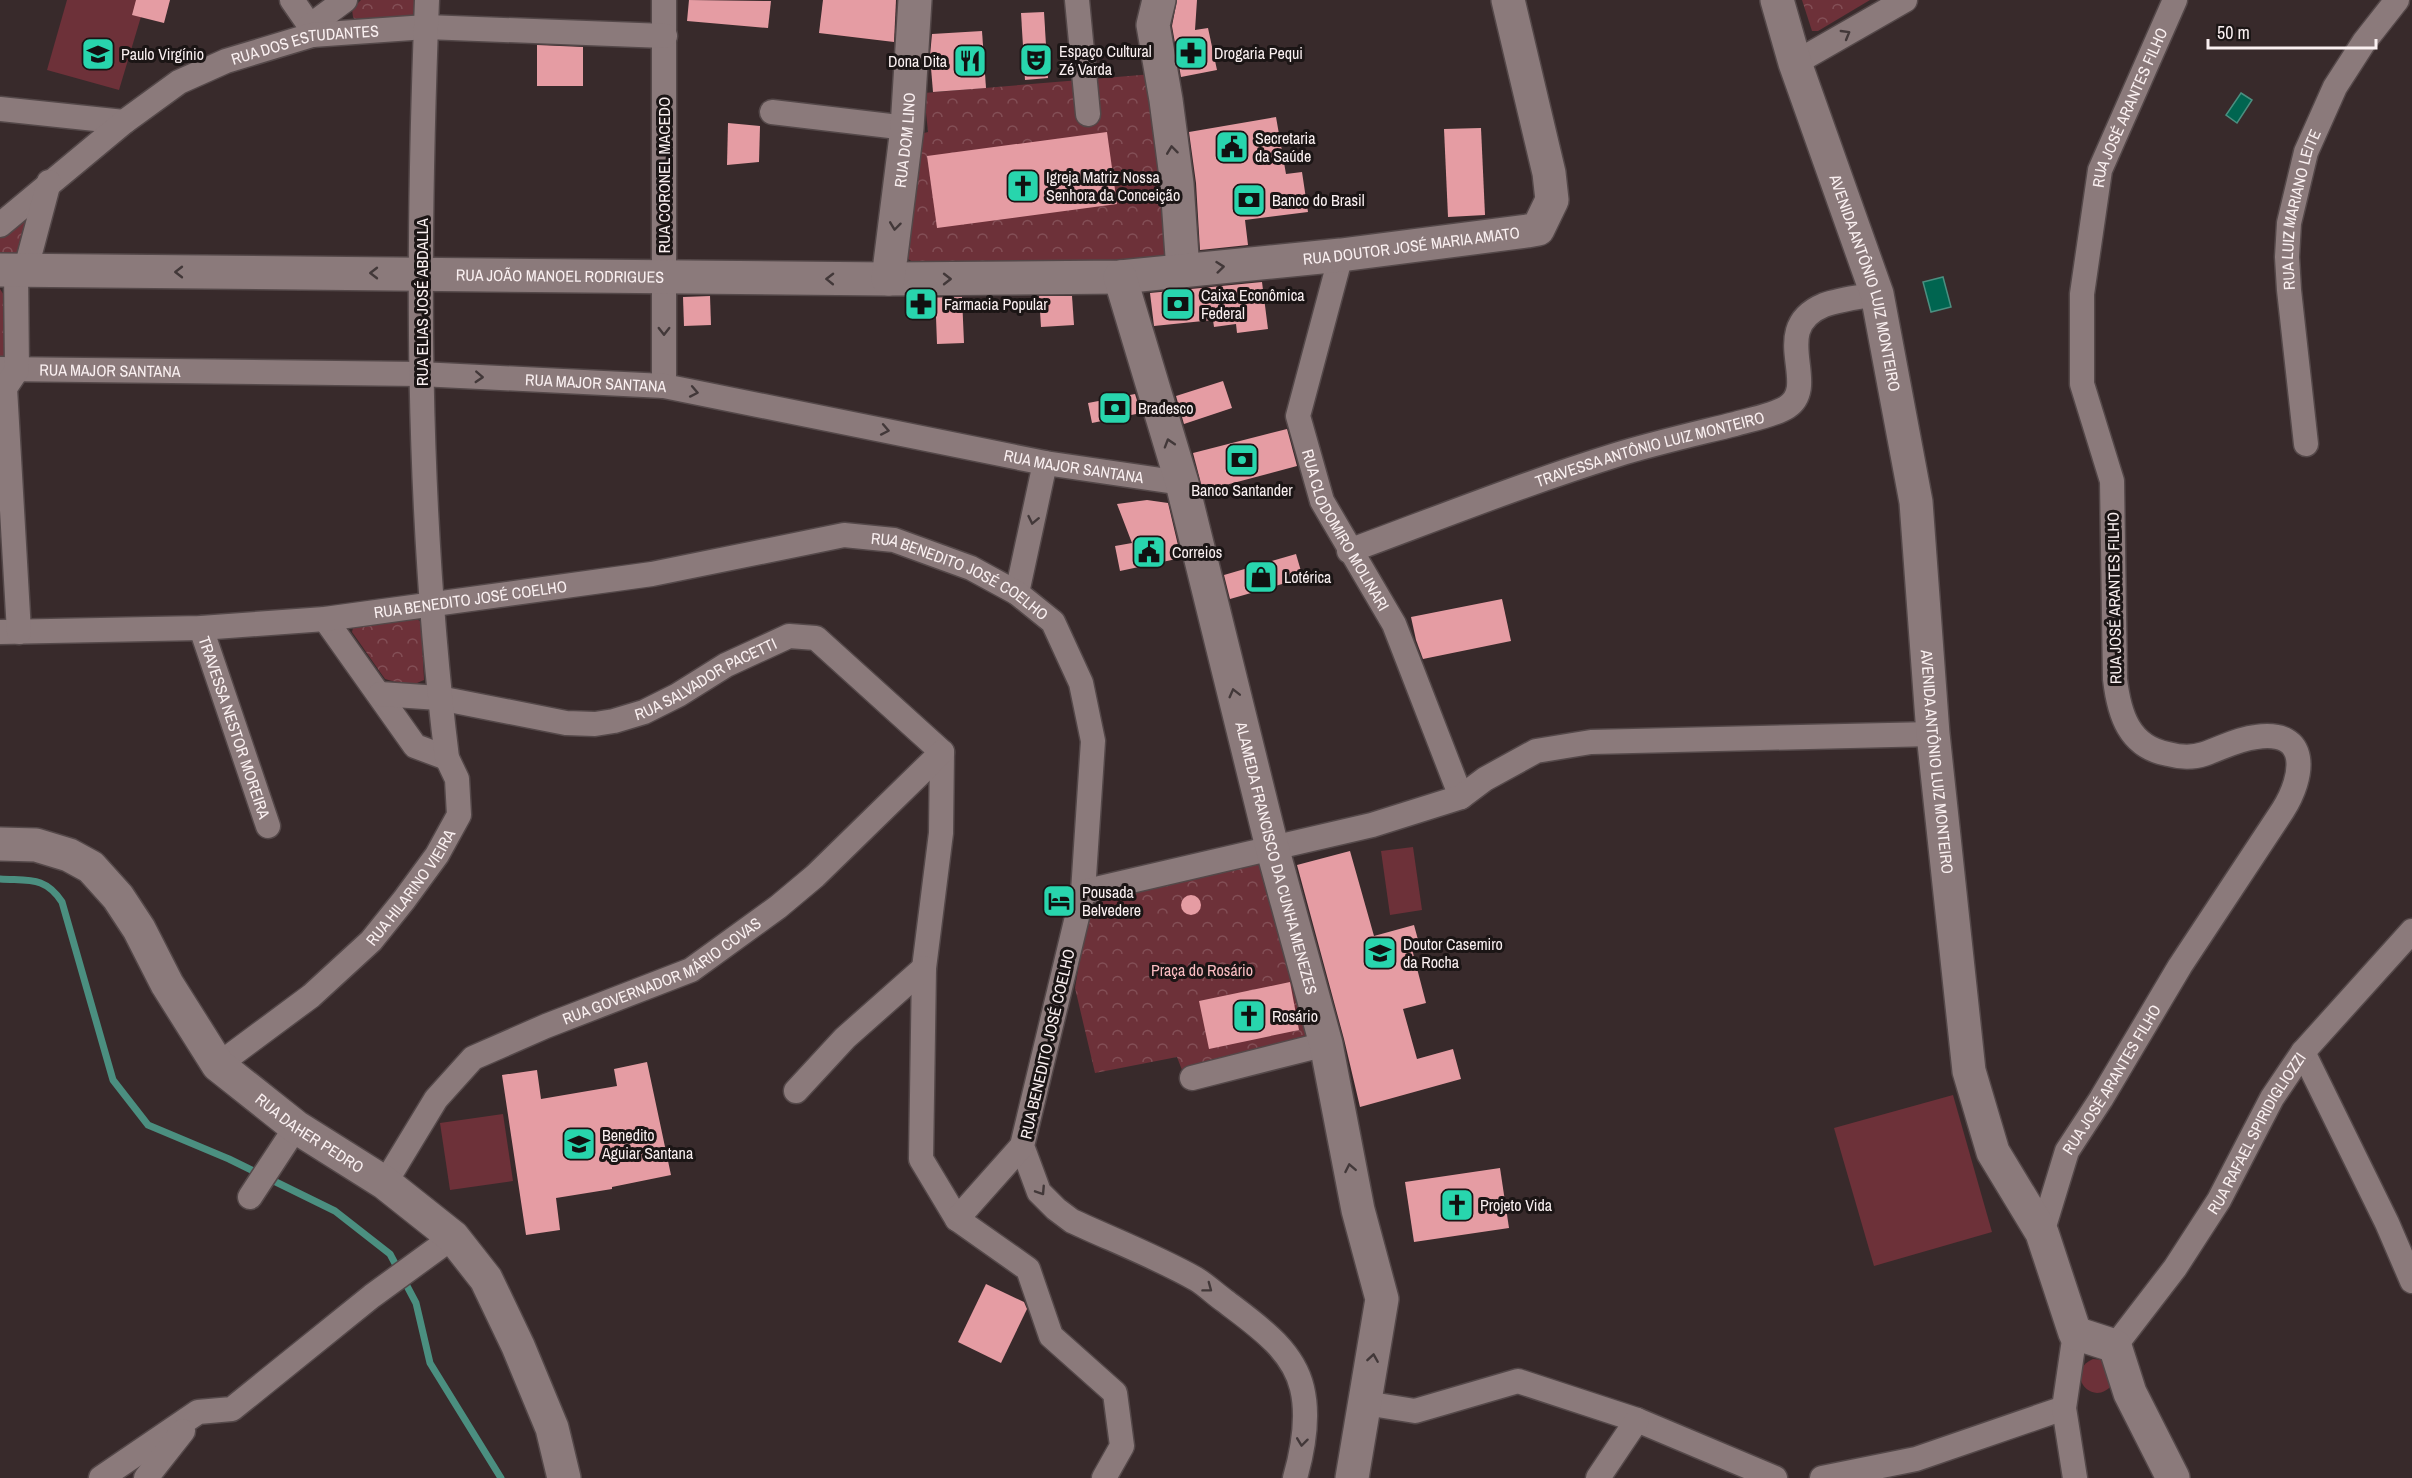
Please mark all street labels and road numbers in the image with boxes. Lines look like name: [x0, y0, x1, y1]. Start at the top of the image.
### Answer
street label: RUA DOS ESTUDANTES: [228, 19, 380, 70]
street label: RUA JOSÉ ARANTES FILHO: [2087, 24, 2173, 189]
street label: RUA DOM LINO: [889, 92, 920, 189]
street label: RUA CORONEL MACEDO: [653, 97, 675, 253]
street label: RUA LUIZ MARIANO LEITE: [2276, 126, 2326, 291]
street label: AVENIDA ANTÔNIO LUIZ MONTEIRO: [1824, 170, 1906, 393]
street label: RUA ELIAS JOSÉ ABDALLA: [411, 218, 433, 386]
street label: RUA DOUTOR JOSÉ MARIA AMATO: [1302, 221, 1521, 270]
street label: RUA JOÃO MANOEL RODRIGUES: [456, 264, 664, 288]
street label: RUA MAJOR SANTANA: [39, 358, 181, 382]
street label: RUA MAJOR SANTANA: [525, 368, 667, 397]
street label: TRAVESSA ANTÔNIO LUIZ MONTEIRO: [1532, 406, 1767, 492]
street label: RUA MAJOR SANTANA: [1002, 444, 1145, 488]
street label: RUA CLODOMIRO MOLINARI: [1297, 447, 1395, 615]
street label: RUA JOSÉ ARANTES FILHO: [2101, 512, 2127, 684]
street label: RUA BENEDITO JOSÉ COELHO: [870, 527, 1053, 625]
street label: RUA BENEDITO JOSÉ COELHO: [372, 575, 568, 623]
street label: RUA SALVADOR PACETTI: [632, 632, 780, 725]
street label: TRAVESSA NESTOR MOREIRA: [194, 633, 276, 822]
street label: AVENIDA ANTÔNIO LUIZ MONTEIRO: [1916, 648, 1959, 875]
street label: ALAMEDA FRANCISCO DA CUNHA MENEZES: [1230, 719, 1323, 997]
street label: RUA HILARINO VIEIRA: [361, 825, 460, 950]
street label: RUA GOVERNADOR MÁRIO COVAS: [559, 912, 766, 1030]
street label: RUA BENEDITO JOSÉ COELHO: [1014, 947, 1080, 1141]
street label: RUA JOSÉ ARANTES FILHO: [2057, 1000, 2166, 1159]
street label: RUA RAFAEL SPIRIDIGLIOZZI: [2202, 1048, 2311, 1218]
street label: RUA DAHER PEDRO: [251, 1088, 368, 1178]

